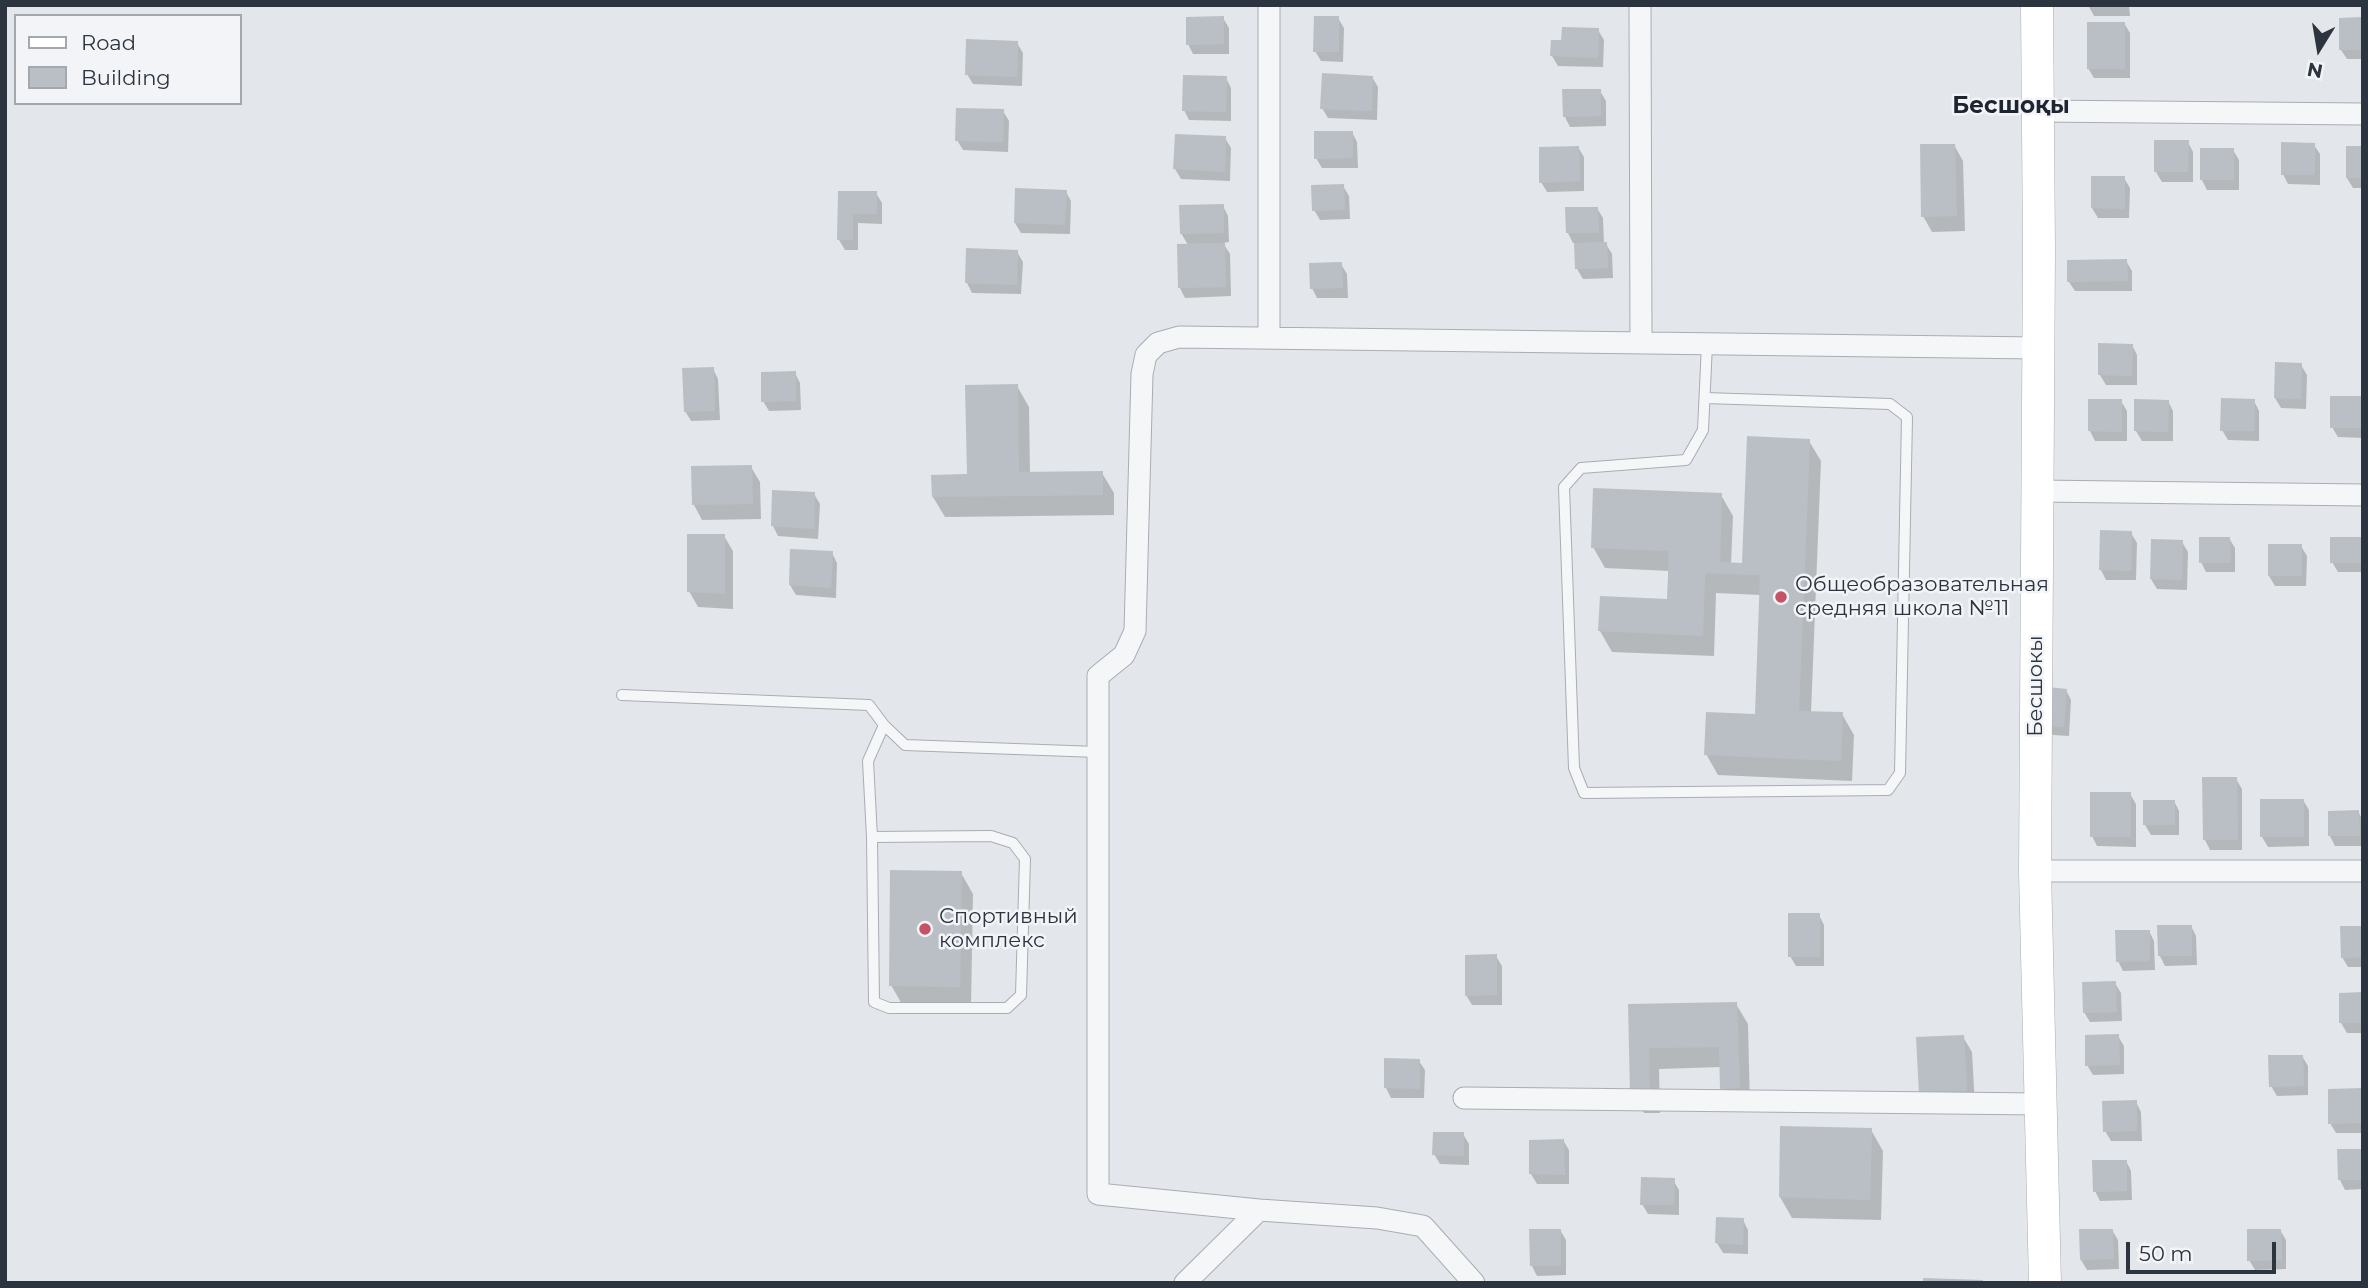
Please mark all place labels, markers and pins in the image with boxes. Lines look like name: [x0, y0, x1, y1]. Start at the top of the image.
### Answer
place label: Общеобразовательная средняя школа №11: [1795, 572, 2049, 622]
marker: Общеобразовательная средняя школа №11: [1773, 589, 1789, 605]
place label: Спортивный комплекс: [939, 904, 1078, 954]
marker: Спортивный комплекс: [917, 921, 933, 937]

